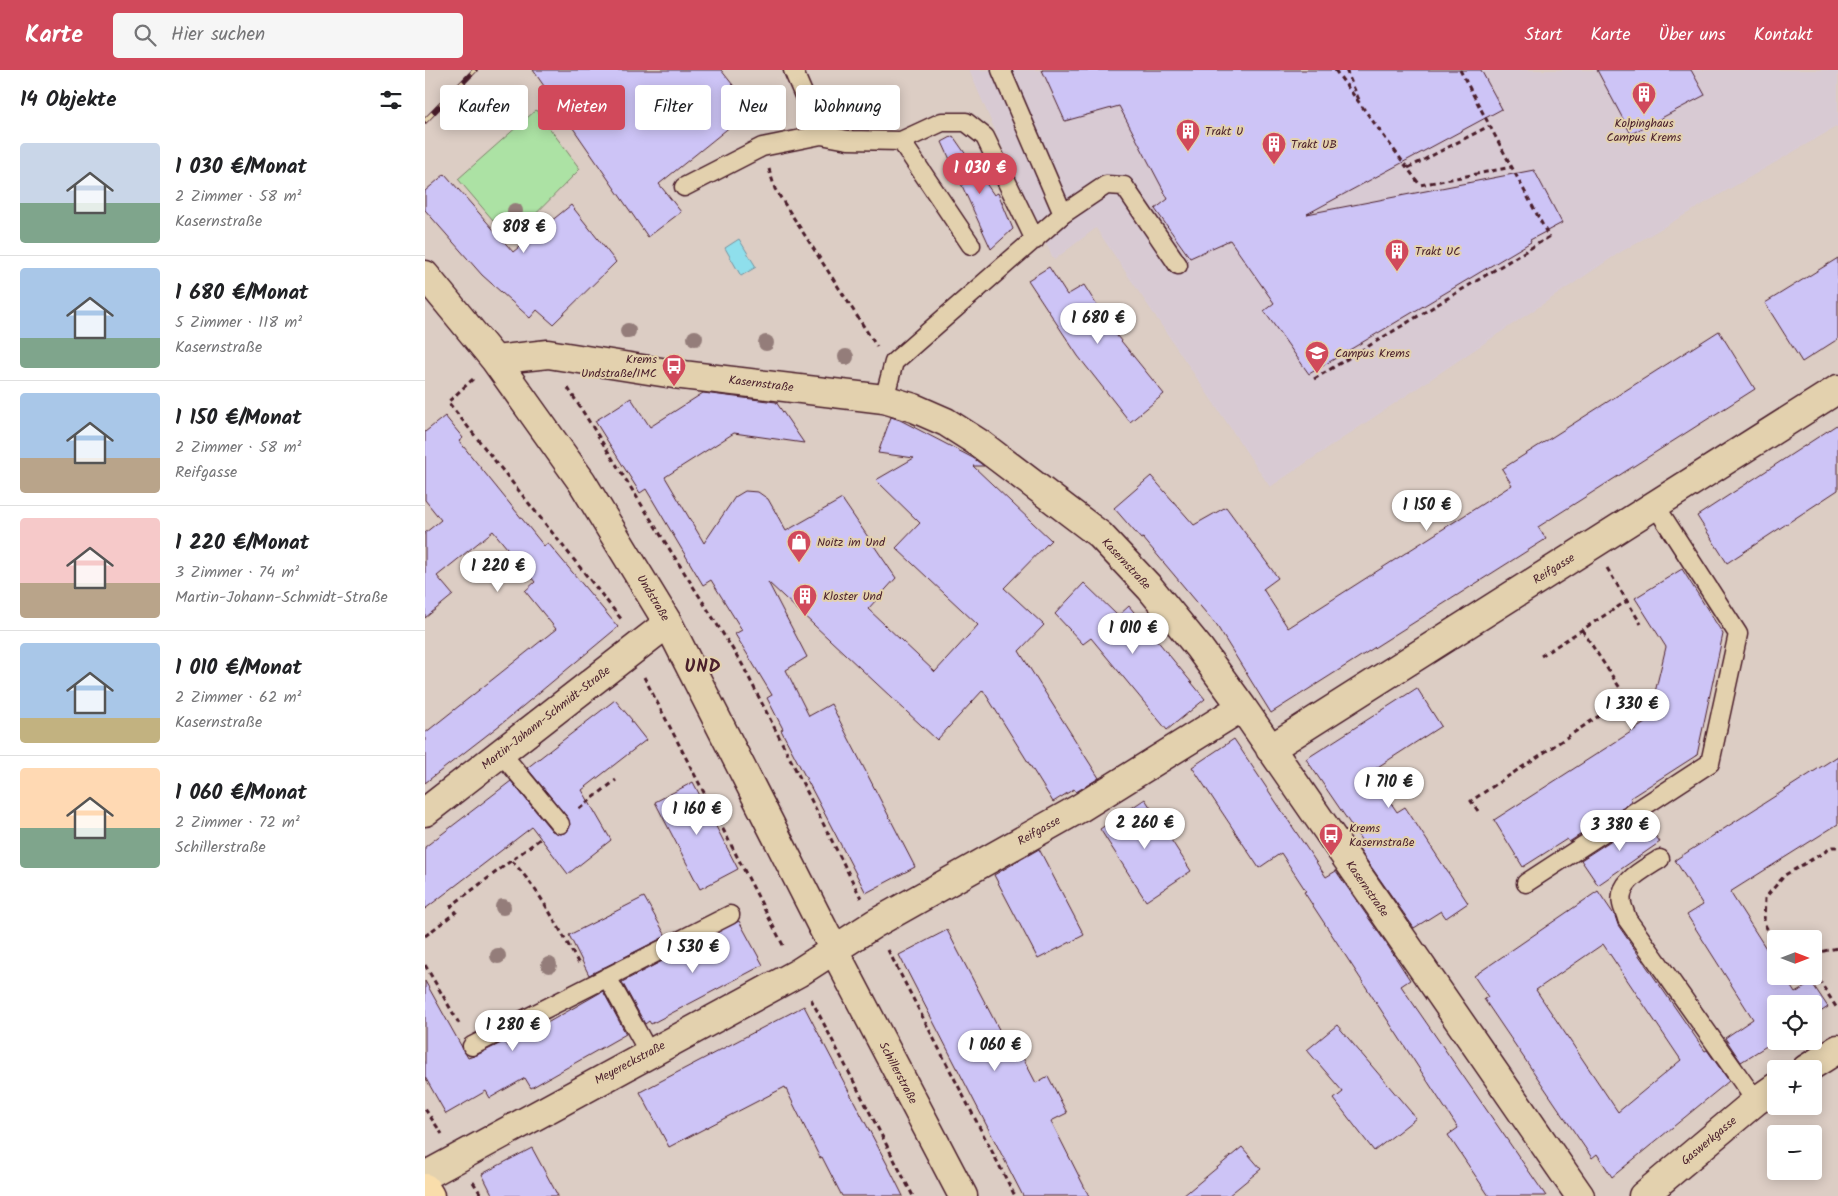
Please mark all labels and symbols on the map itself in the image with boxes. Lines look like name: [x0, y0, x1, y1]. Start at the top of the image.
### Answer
building icon: Kolpinghaus Campus Krems: [1631, 81, 1657, 115]
place label: Kolpinghaus Campus Krems: [1607, 114, 1681, 147]
building icon: Trakt U: [1175, 118, 1201, 152]
place label: Trakt U: [1205, 122, 1243, 141]
building icon: Trakt UB: [1261, 131, 1287, 165]
place label: Trakt UB: [1291, 135, 1337, 154]
pin: 1 030 €: [934, 152, 1026, 195]
pin: 808 €: [489, 212, 559, 254]
building icon: Trakt UC: [1384, 238, 1410, 272]
place label: Trakt UC: [1415, 242, 1460, 261]
pin: 1 680 €: [1052, 302, 1144, 345]
school or university icon: Campus Krems: [1304, 340, 1330, 374]
place label: Campus Krems: [1335, 344, 1410, 363]
place label: Krems Undstraße/IMC: [581, 350, 657, 383]
bus stop icon: Krems Undstraße/IMC: [661, 353, 687, 387]
street label: Kasernstraße: [727, 371, 795, 397]
pin: 1 150 €: [1381, 490, 1473, 532]
shop icon: Noitz im Und: [786, 529, 812, 563]
place label: Noitz im Und: [817, 533, 886, 552]
street label: Kasernstraße: [1097, 534, 1156, 595]
street label: Reifgasse: [1529, 548, 1579, 589]
pin: 1 220 €: [452, 550, 544, 593]
street label: Undstraße: [632, 571, 675, 625]
building icon: Kloster Und: [792, 583, 818, 617]
place label: Kloster Und: [823, 587, 883, 606]
pin: 1 010 €: [1087, 612, 1179, 655]
district label: UND: [684, 653, 722, 682]
street label: Martin-Johann-Schmidt-Straße: [477, 661, 615, 775]
pin: 1 330 €: [1586, 688, 1678, 731]
pin: 1 710 €: [1343, 766, 1435, 809]
pin: 1 160 €: [651, 794, 743, 836]
pin: 2 260 €: [1099, 808, 1191, 850]
pin: 3 380 €: [1574, 810, 1666, 852]
street label: Reifgasse: [1014, 811, 1065, 851]
place label: Krems Kasernstraße: [1349, 819, 1415, 852]
bus stop icon: Krems Kasernstraße: [1318, 822, 1344, 856]
street label: Kasernstraße: [1340, 857, 1394, 922]
north arrow: [1767, 930, 1823, 985]
pin: 1 530 €: [647, 932, 739, 974]
pin: 1 280 €: [467, 1010, 559, 1052]
pin: 1 060 €: [949, 1030, 1041, 1072]
street label: Meyereckstraße: [591, 1036, 669, 1090]
street label: Schillerstraße: [874, 1039, 923, 1108]
street label: Gaswerkgasse: [1677, 1111, 1742, 1170]

